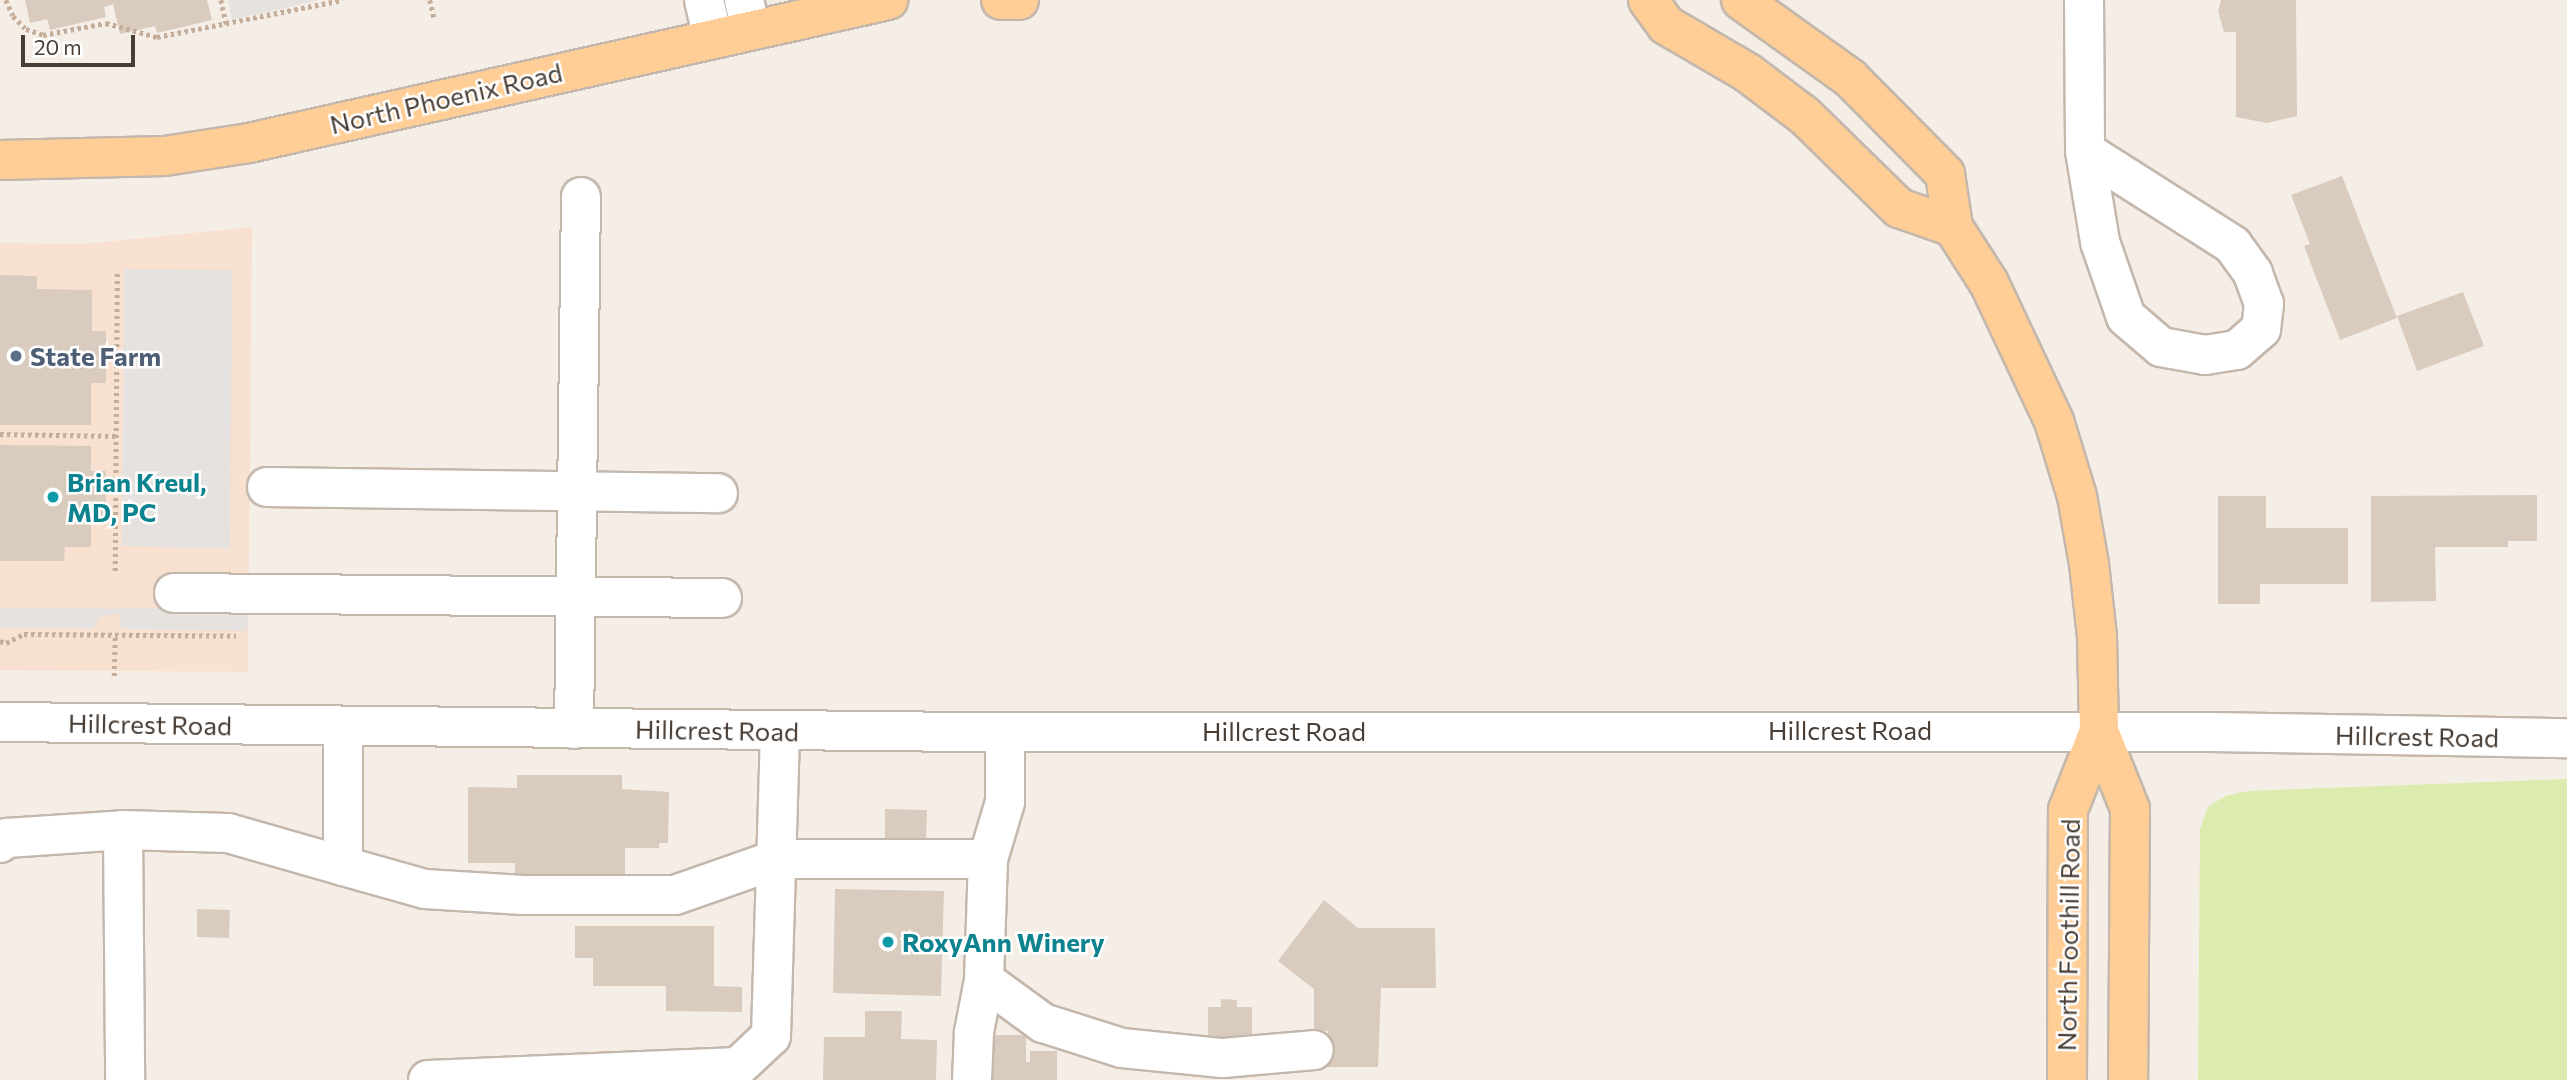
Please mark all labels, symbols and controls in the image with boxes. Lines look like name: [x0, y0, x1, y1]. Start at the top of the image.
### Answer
scale bar: [24, 21, 138, 65]
text: 20 m: [34, 34, 82, 59]
street label: North Phoenix Road: [327, 56, 565, 140]
place label: State Farm: [30, 340, 161, 372]
marker: State Farm: [8, 348, 24, 364]
place label: Brian Kreul, MD, PC: [67, 466, 207, 528]
marker: Brian Kreul, MD, PC: [45, 489, 61, 505]
street label: Hillcrest Road: [68, 707, 232, 741]
street label: Hillcrest Road: [635, 713, 799, 747]
street label: Hillcrest Road: [1768, 714, 1932, 746]
street label: Hillcrest Road: [1202, 715, 1366, 747]
street label: Hillcrest Road: [2335, 719, 2499, 753]
street label: North Foothill Road: [2050, 819, 2086, 1051]
place label: RoxyAnn Winery: [902, 926, 1105, 958]
marker: RoxyAnn Winery: [880, 934, 896, 950]

